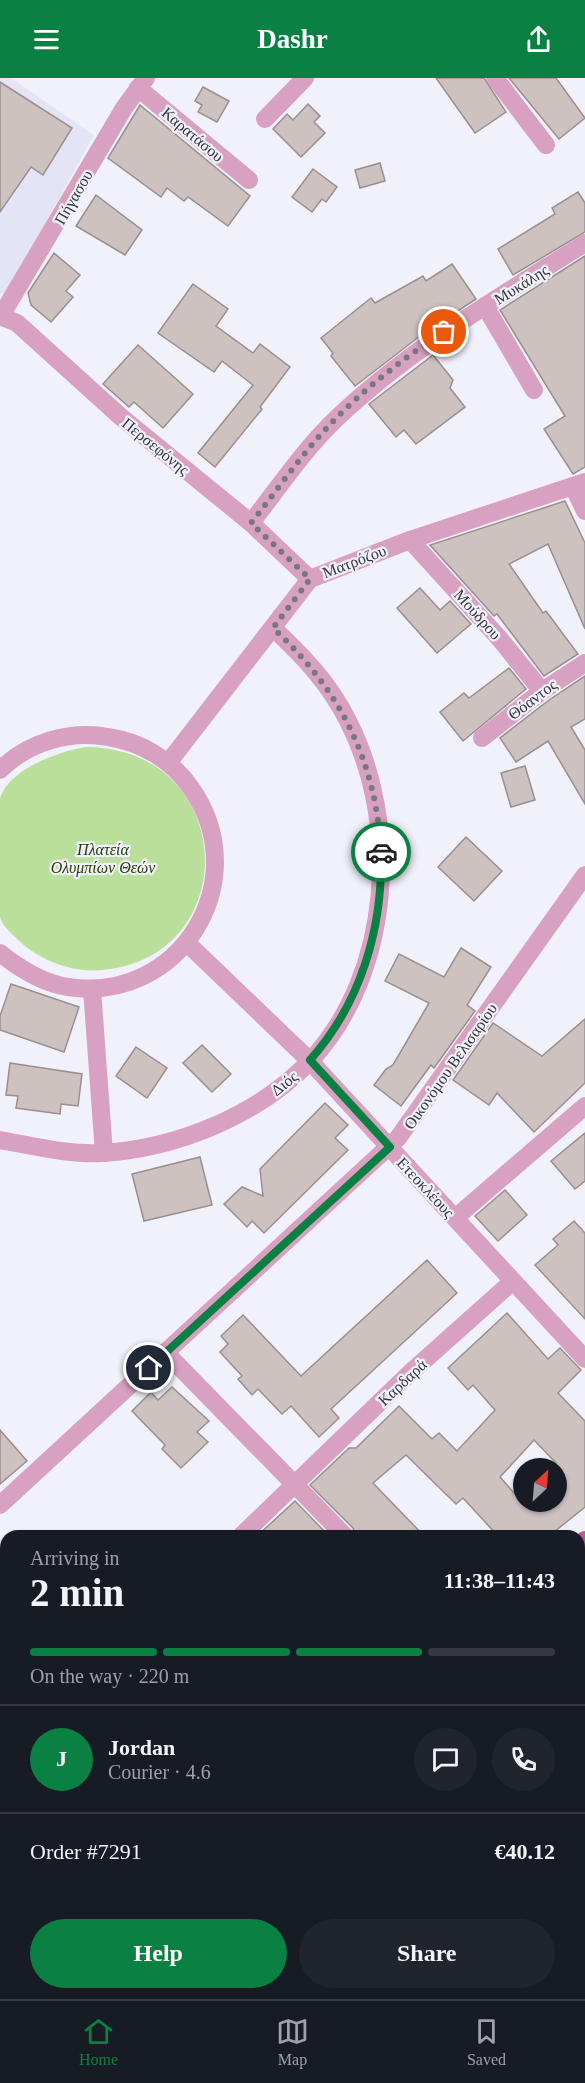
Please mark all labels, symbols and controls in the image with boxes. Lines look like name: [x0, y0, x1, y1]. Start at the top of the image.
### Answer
icon: menu: [30, 23, 63, 56]
icon: share: [522, 23, 555, 56]
text: Dashr: [257, 24, 328, 54]
street label: Καρατάσου: [158, 104, 227, 166]
street label: Πήγασου: [51, 167, 97, 228]
street label: Μυκάλης: [491, 261, 553, 309]
pin: [418, 306, 469, 357]
icon: bag: [427, 315, 460, 348]
street label: Περσεφόνης: [118, 414, 193, 480]
street label: Ματρόζου: [320, 542, 389, 582]
street label: Μούδρου: [450, 586, 505, 644]
street label: Θόαντος: [505, 675, 560, 723]
courier: [351, 822, 411, 882]
icon: car: [365, 836, 398, 869]
park label: Πλατεία Ολυμπίων Θεών: [51, 841, 156, 877]
street label: Οικονόμου Βελισαρίου: [400, 1000, 501, 1133]
street label: Διός: [268, 1067, 301, 1099]
street label: Ετεοκλέους: [394, 1154, 458, 1221]
pin: [123, 1342, 174, 1393]
icon: home: [132, 1351, 165, 1384]
street label: Καρδαρά: [375, 1355, 431, 1410]
north arrow: [513, 1458, 567, 1512]
map controls: [513, 1458, 567, 1512]
text: Arriving in: [30, 1547, 119, 1569]
text: 11:38–11:43: [444, 1568, 555, 1593]
text: 2 min: [30, 1571, 124, 1614]
text: On the way · 220 m: [30, 1665, 189, 1687]
button: chat: [414, 1728, 477, 1791]
button: phone: [492, 1728, 555, 1791]
text: Jordan: [108, 1735, 175, 1760]
text: J: [56, 1746, 67, 1771]
text: Courier · 4.6: [108, 1761, 211, 1783]
text: Order #7291: [30, 1839, 142, 1864]
text: €40.12: [495, 1839, 555, 1864]
button: Help: [30, 1919, 287, 1988]
button: Share: [299, 1919, 555, 1988]
tab: Home: [79, 2015, 118, 2069]
tab: Map: [276, 2015, 309, 2069]
tab: Saved: [467, 2015, 506, 2069]

